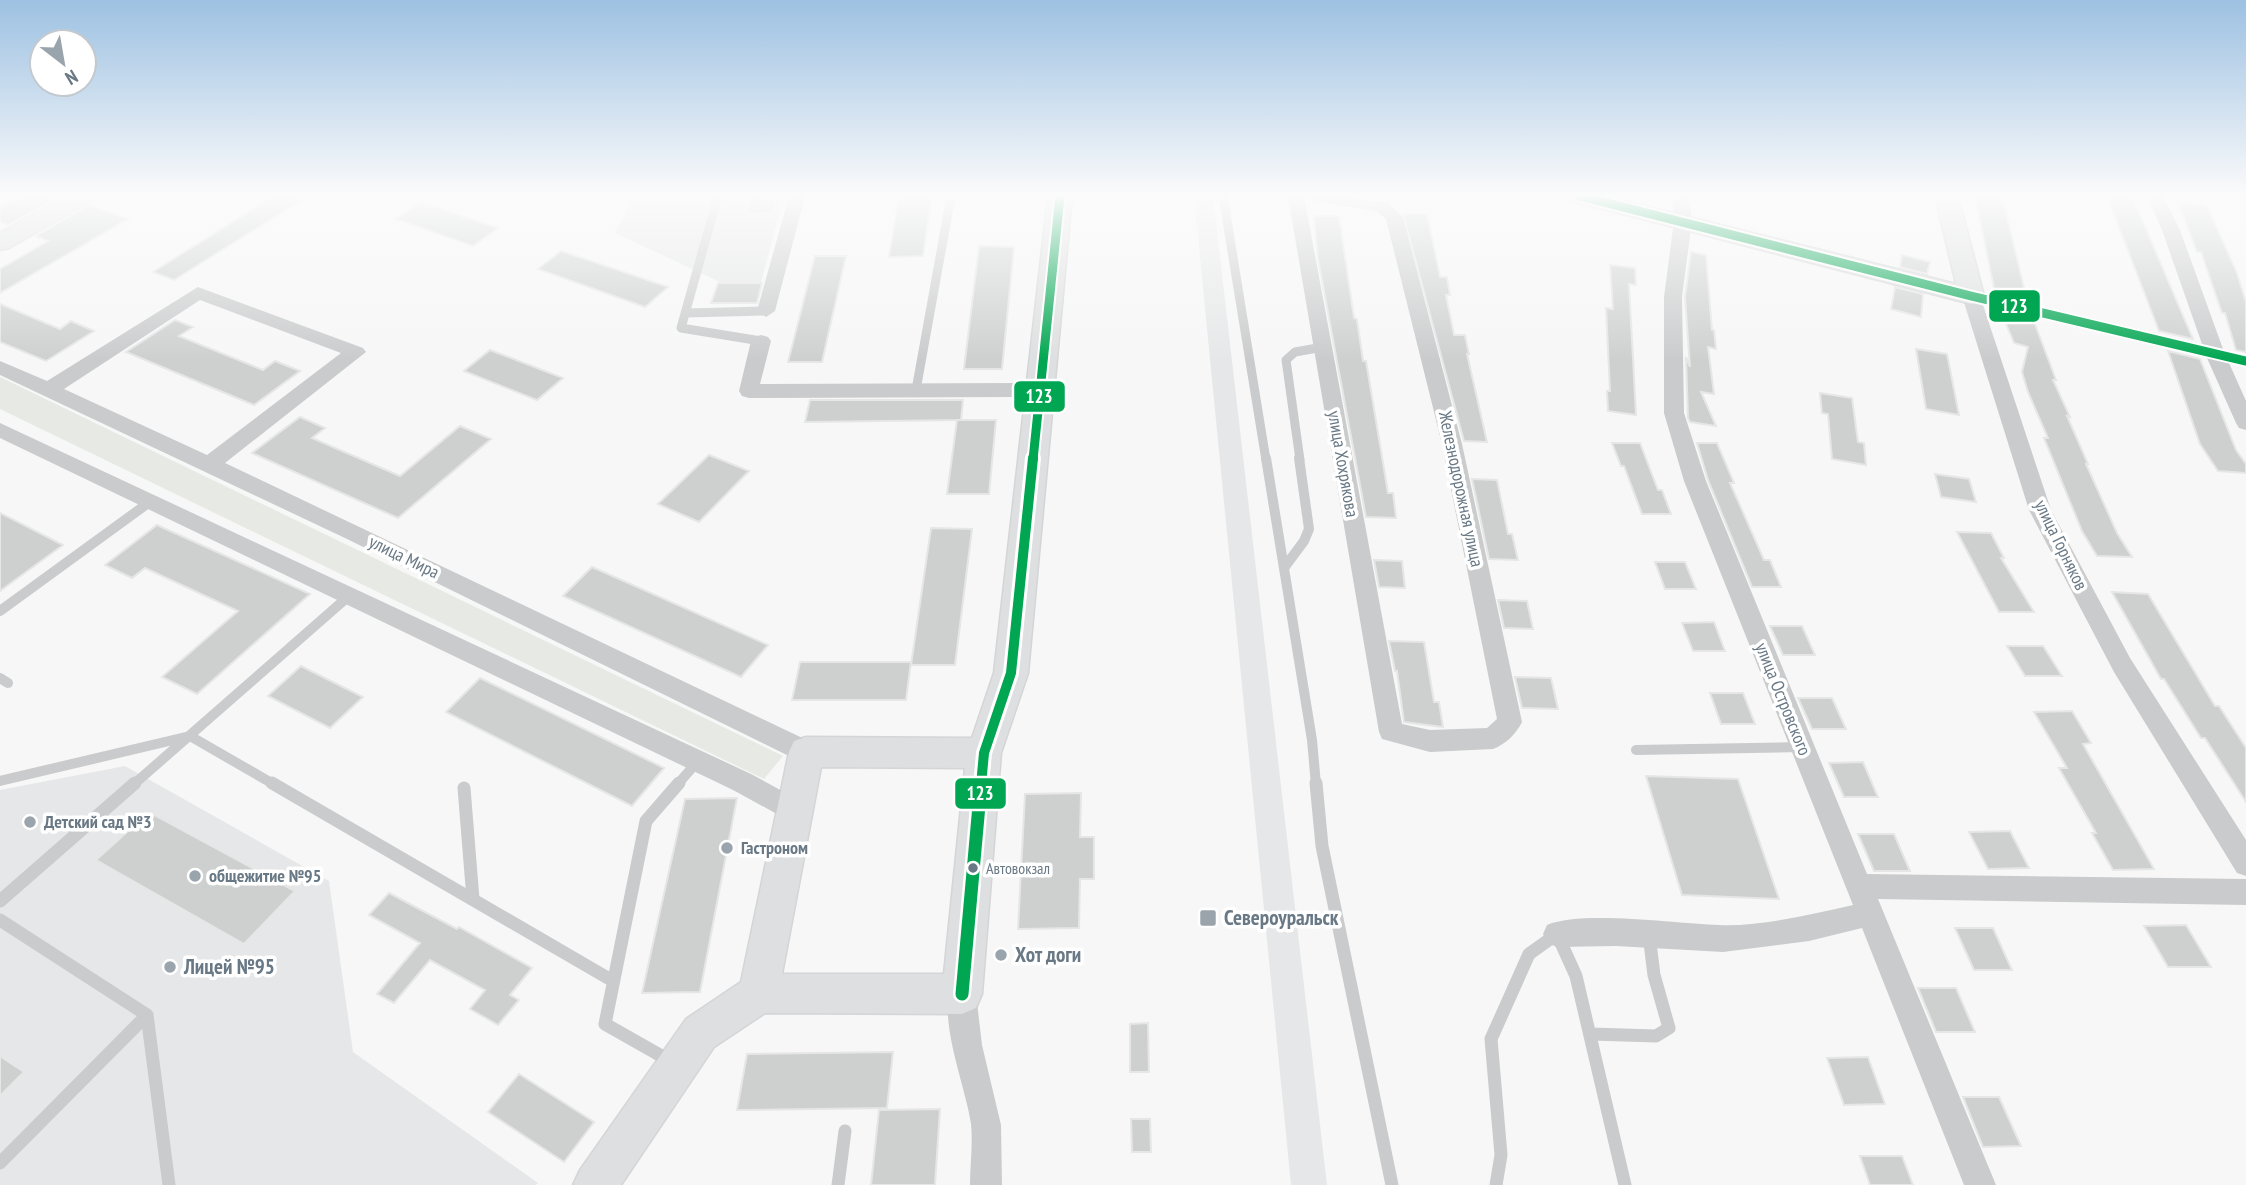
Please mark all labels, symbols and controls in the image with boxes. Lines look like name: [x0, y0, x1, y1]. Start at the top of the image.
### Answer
north arrow: [28, 28, 98, 98]
text: N: [61, 65, 82, 91]
line badge: 123: [1988, 289, 2041, 323]
text: 123: [2000, 294, 2028, 318]
line badge: 123: [1013, 380, 1066, 413]
text: 123: [1025, 384, 1053, 408]
street label: Железнодорожная улица: [1434, 408, 1489, 569]
street label: улица Хохрякова: [1323, 409, 1364, 519]
street label: улица Горняков: [2030, 496, 2093, 594]
street label: улица Мира: [365, 530, 443, 583]
street label: улица Островского: [1750, 639, 1817, 759]
line badge: 123: [954, 777, 1007, 810]
text: 123: [966, 781, 994, 805]
place label: Детский сад №3: [44, 810, 152, 833]
marker: Детский сад №3: [22, 814, 38, 830]
place label: Гастроном: [741, 836, 808, 859]
marker: Гастроном: [719, 840, 735, 856]
place label: Автовокзал: [986, 858, 1050, 878]
marker: Автовокзал: [966, 861, 980, 875]
place label: общежитие №95: [209, 864, 321, 887]
marker: общежитие №95: [187, 868, 203, 884]
place label: Североуральск: [1224, 904, 1339, 931]
marker: Североуральск: [1198, 908, 1218, 928]
place label: Хот доги: [1015, 941, 1081, 968]
marker: Хот доги: [993, 947, 1009, 963]
place label: Лицей №95: [183, 953, 275, 980]
marker: Лицей №95: [162, 959, 178, 975]

